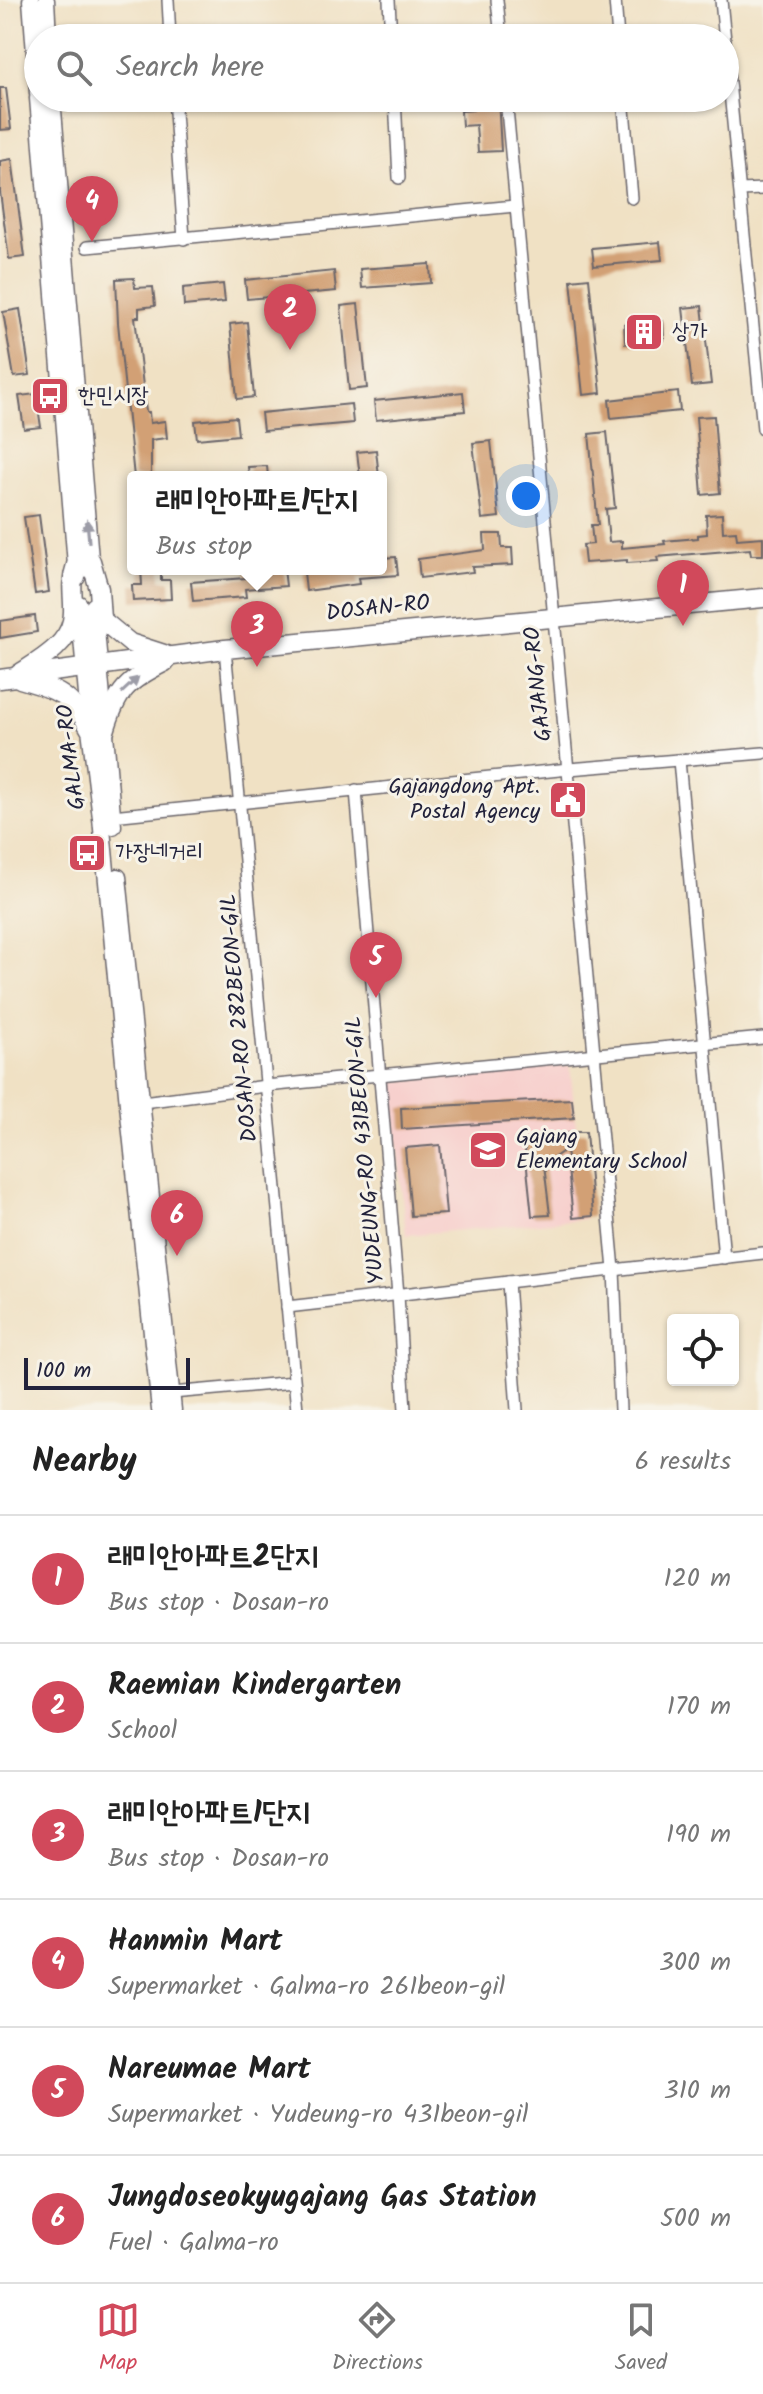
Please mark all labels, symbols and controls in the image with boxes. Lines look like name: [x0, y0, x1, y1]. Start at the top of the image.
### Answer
search box: [24, 24, 739, 112]
text: Search here: [116, 44, 264, 92]
icon: search: [52, 46, 96, 90]
pin: 4: [66, 176, 118, 242]
pin: 2: [264, 284, 316, 350]
building icon: 상가: [623, 311, 665, 353]
place label: 상가: [672, 315, 708, 350]
bus stop icon: 한민시장: [29, 375, 71, 417]
place label: 한민시장: [78, 379, 149, 414]
popup: [127, 471, 387, 575]
your location: [506, 476, 546, 516]
text: 래미안아파트1단지: [156, 478, 358, 526]
one-way arrow: [81, 518, 94, 543]
text: Bus stop: [156, 526, 252, 568]
pin: 1: [657, 560, 709, 626]
street label: DOSAN-RO: [324, 586, 432, 632]
pin: 3: [231, 601, 283, 667]
street label: GAJANG-RO: [516, 624, 562, 743]
one-way arrow: [120, 677, 139, 695]
street label: GALMA-RO: [48, 702, 96, 812]
place label: Gajangdong Apt. Postal Agency: [389, 770, 541, 830]
public building icon: Gajangdong Apt. Postal Agency: [547, 779, 589, 821]
bus stop icon: 가장네거리: [66, 832, 108, 874]
place label: 가장네거리: [115, 836, 204, 871]
street label: DOSAN-RO 282BEON-GIL: [212, 892, 268, 1144]
pin: 5: [350, 932, 402, 998]
street label: YUDEUNG-RO 431BEON-GIL: [337, 1015, 395, 1285]
place label: Gajang Elementary School: [516, 1120, 688, 1180]
school or university icon: Gajang Elementary School: [467, 1129, 509, 1171]
pin: 6: [151, 1190, 203, 1256]
map controls: [667, 1314, 739, 1386]
button: locate: [667, 1314, 739, 1386]
scale bar: [24, 1354, 190, 1390]
text: 100 m: [36, 1354, 91, 1389]
text: Nearby: [32, 1435, 137, 1489]
text: 6 results: [635, 1441, 731, 1483]
text: 래미안아파트2단지: [108, 1534, 319, 1582]
text: 1: [54, 1558, 62, 1600]
text: 120 m: [664, 1558, 731, 1600]
text: Bus stop · Dosan-ro: [108, 1582, 329, 1624]
text: Raemian Kindergarten: [108, 1662, 401, 1710]
text: 2: [50, 1686, 66, 1728]
text: 170 m: [667, 1686, 731, 1728]
text: School: [108, 1710, 177, 1752]
text: 래미안아파트1단지: [108, 1790, 310, 1838]
text: 3: [51, 1814, 65, 1856]
text: 190 m: [666, 1814, 731, 1856]
text: Bus stop · Dosan-ro: [108, 1838, 329, 1880]
text: Hanmin Mart: [108, 1918, 282, 1966]
text: 4: [51, 1942, 65, 1984]
text: 300 m: [659, 1942, 731, 1984]
text: Supermarket · Galma-ro 261beon-gil: [108, 1966, 505, 2008]
text: Nareumae Mart: [108, 2046, 311, 2094]
text: 5: [51, 2070, 65, 2112]
text: 310 m: [664, 2070, 731, 2112]
text: Supermarket · Yudeung-ro 431beon-gil: [108, 2094, 528, 2136]
text: Jungdoseokyugajang Gas Station: [108, 2174, 537, 2222]
text: 6: [51, 2198, 65, 2240]
text: 500 m: [660, 2198, 731, 2240]
text: Fuel · Galma-ro: [108, 2222, 279, 2264]
tab: Map: [96, 2298, 140, 2381]
tab: Directions: [332, 2298, 423, 2381]
tab: Saved: [615, 2298, 667, 2381]

